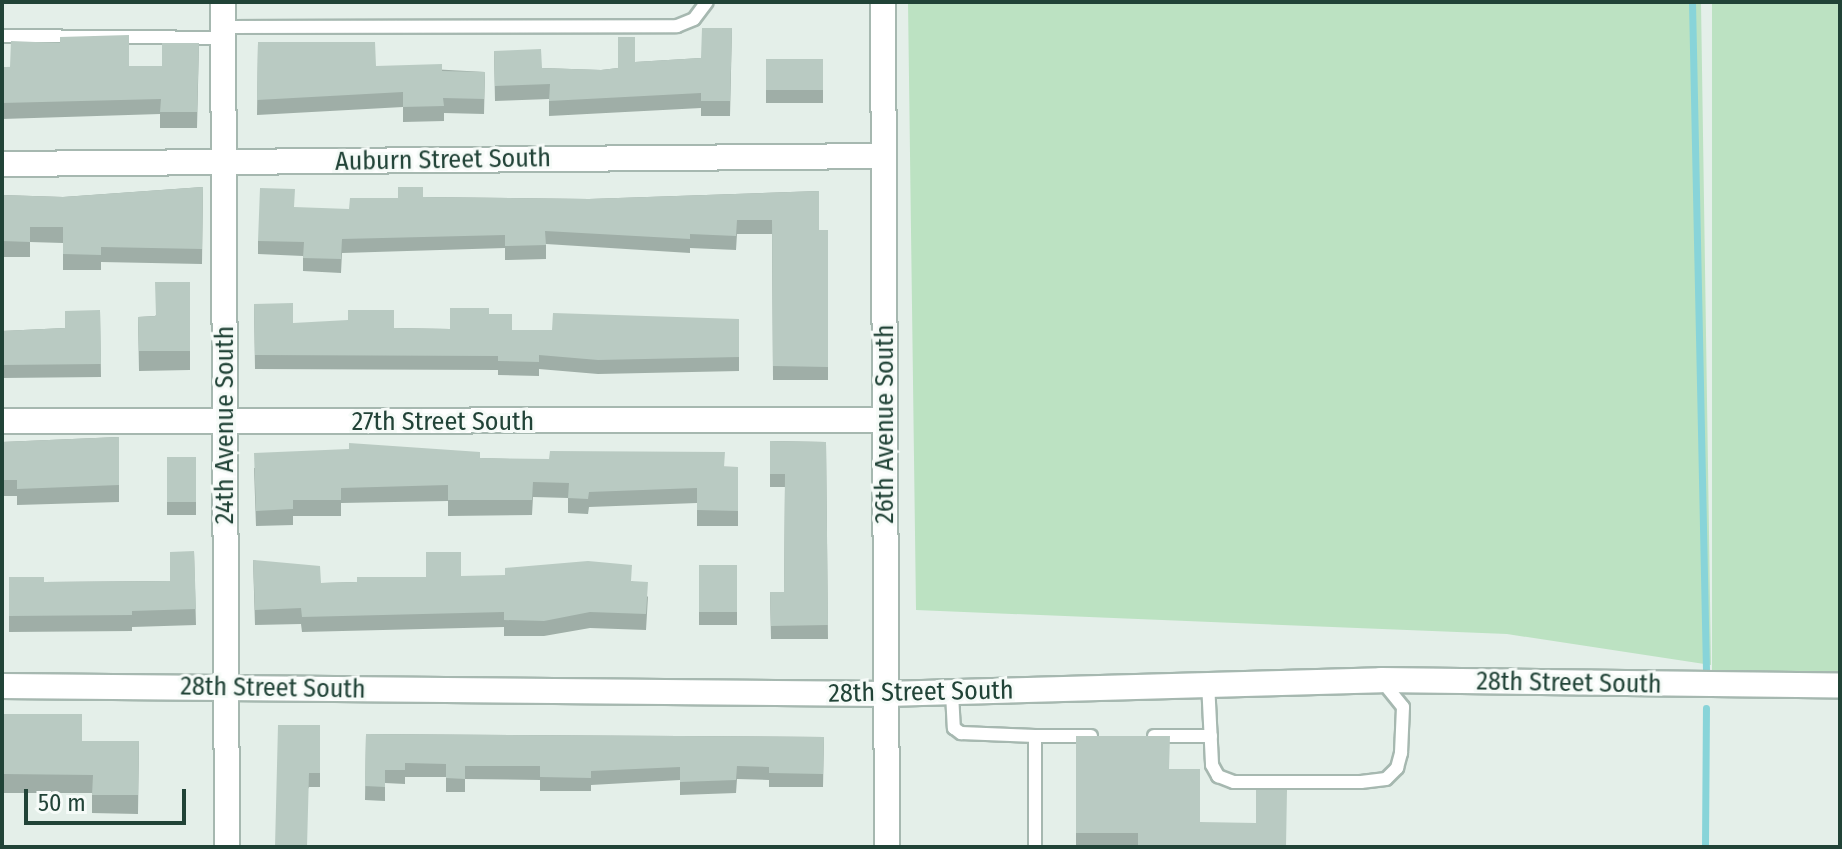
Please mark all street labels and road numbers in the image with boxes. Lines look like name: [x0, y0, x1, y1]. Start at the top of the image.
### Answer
street label: Auburn Street South: [335, 143, 551, 177]
street label: 26th Avenue South: [869, 324, 901, 524]
street label: 24th Avenue South: [209, 326, 241, 524]
street label: 27th Street South: [352, 406, 534, 438]
street label: 28th Street South: [1476, 666, 1662, 700]
street label: 28th Street South: [180, 671, 366, 705]
street label: 28th Street South: [828, 675, 1014, 709]

